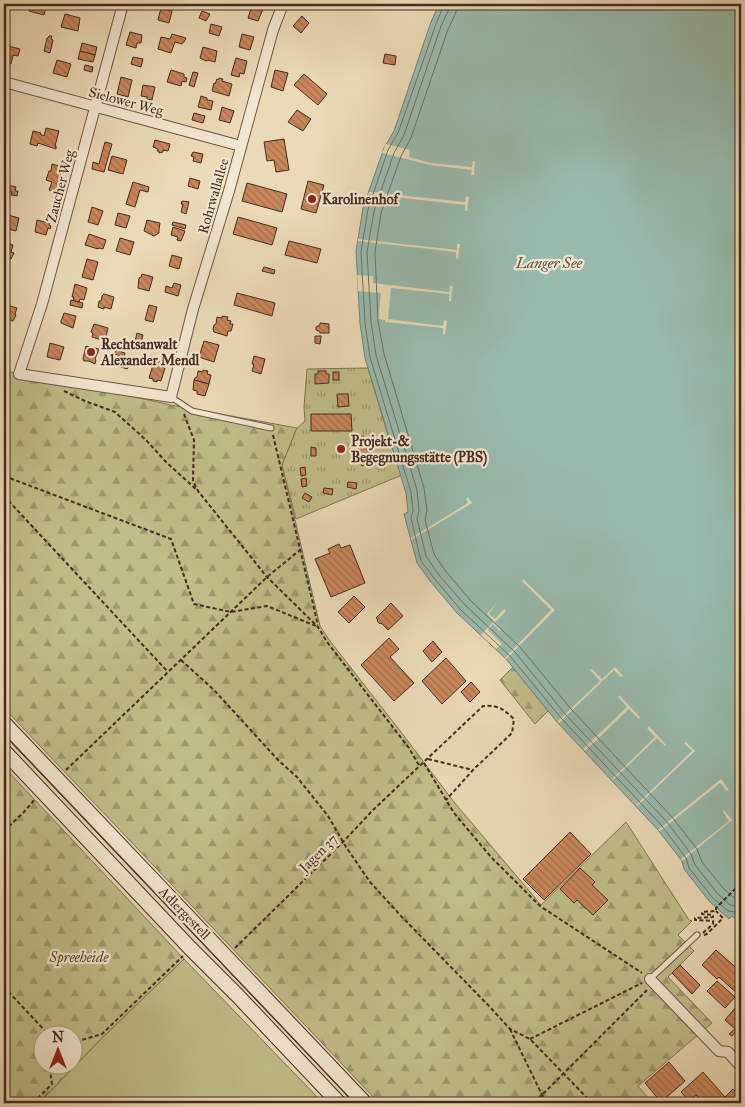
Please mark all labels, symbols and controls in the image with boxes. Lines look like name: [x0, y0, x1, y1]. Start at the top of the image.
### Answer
street label: Sielower Weg: [87, 83, 166, 120]
street label: Zaucher Weg: [43, 147, 79, 225]
street label: Rohrwallallee: [195, 156, 232, 236]
place label: Karolinenhof: [322, 191, 401, 208]
marker: Karolinenhof: [306, 193, 318, 205]
water label: Langer See: [515, 254, 583, 272]
place label: Rechtsanwalt Alexander Mendl: [100, 336, 201, 369]
marker: Rechtsanwalt Alexander Mendl: [85, 346, 97, 358]
place label: Projekt-& Begegnungsstätte (PBS): [351, 433, 487, 467]
marker: Projekt-& Begegnungsstätte (PBS): [335, 443, 347, 455]
street label: Jagen 37: [294, 831, 342, 878]
street label: Adlergestell: [155, 883, 214, 944]
park label: Spreeheide: [49, 949, 109, 967]
north arrow: [32, 1024, 82, 1074]
text: N: [52, 1029, 64, 1046]

